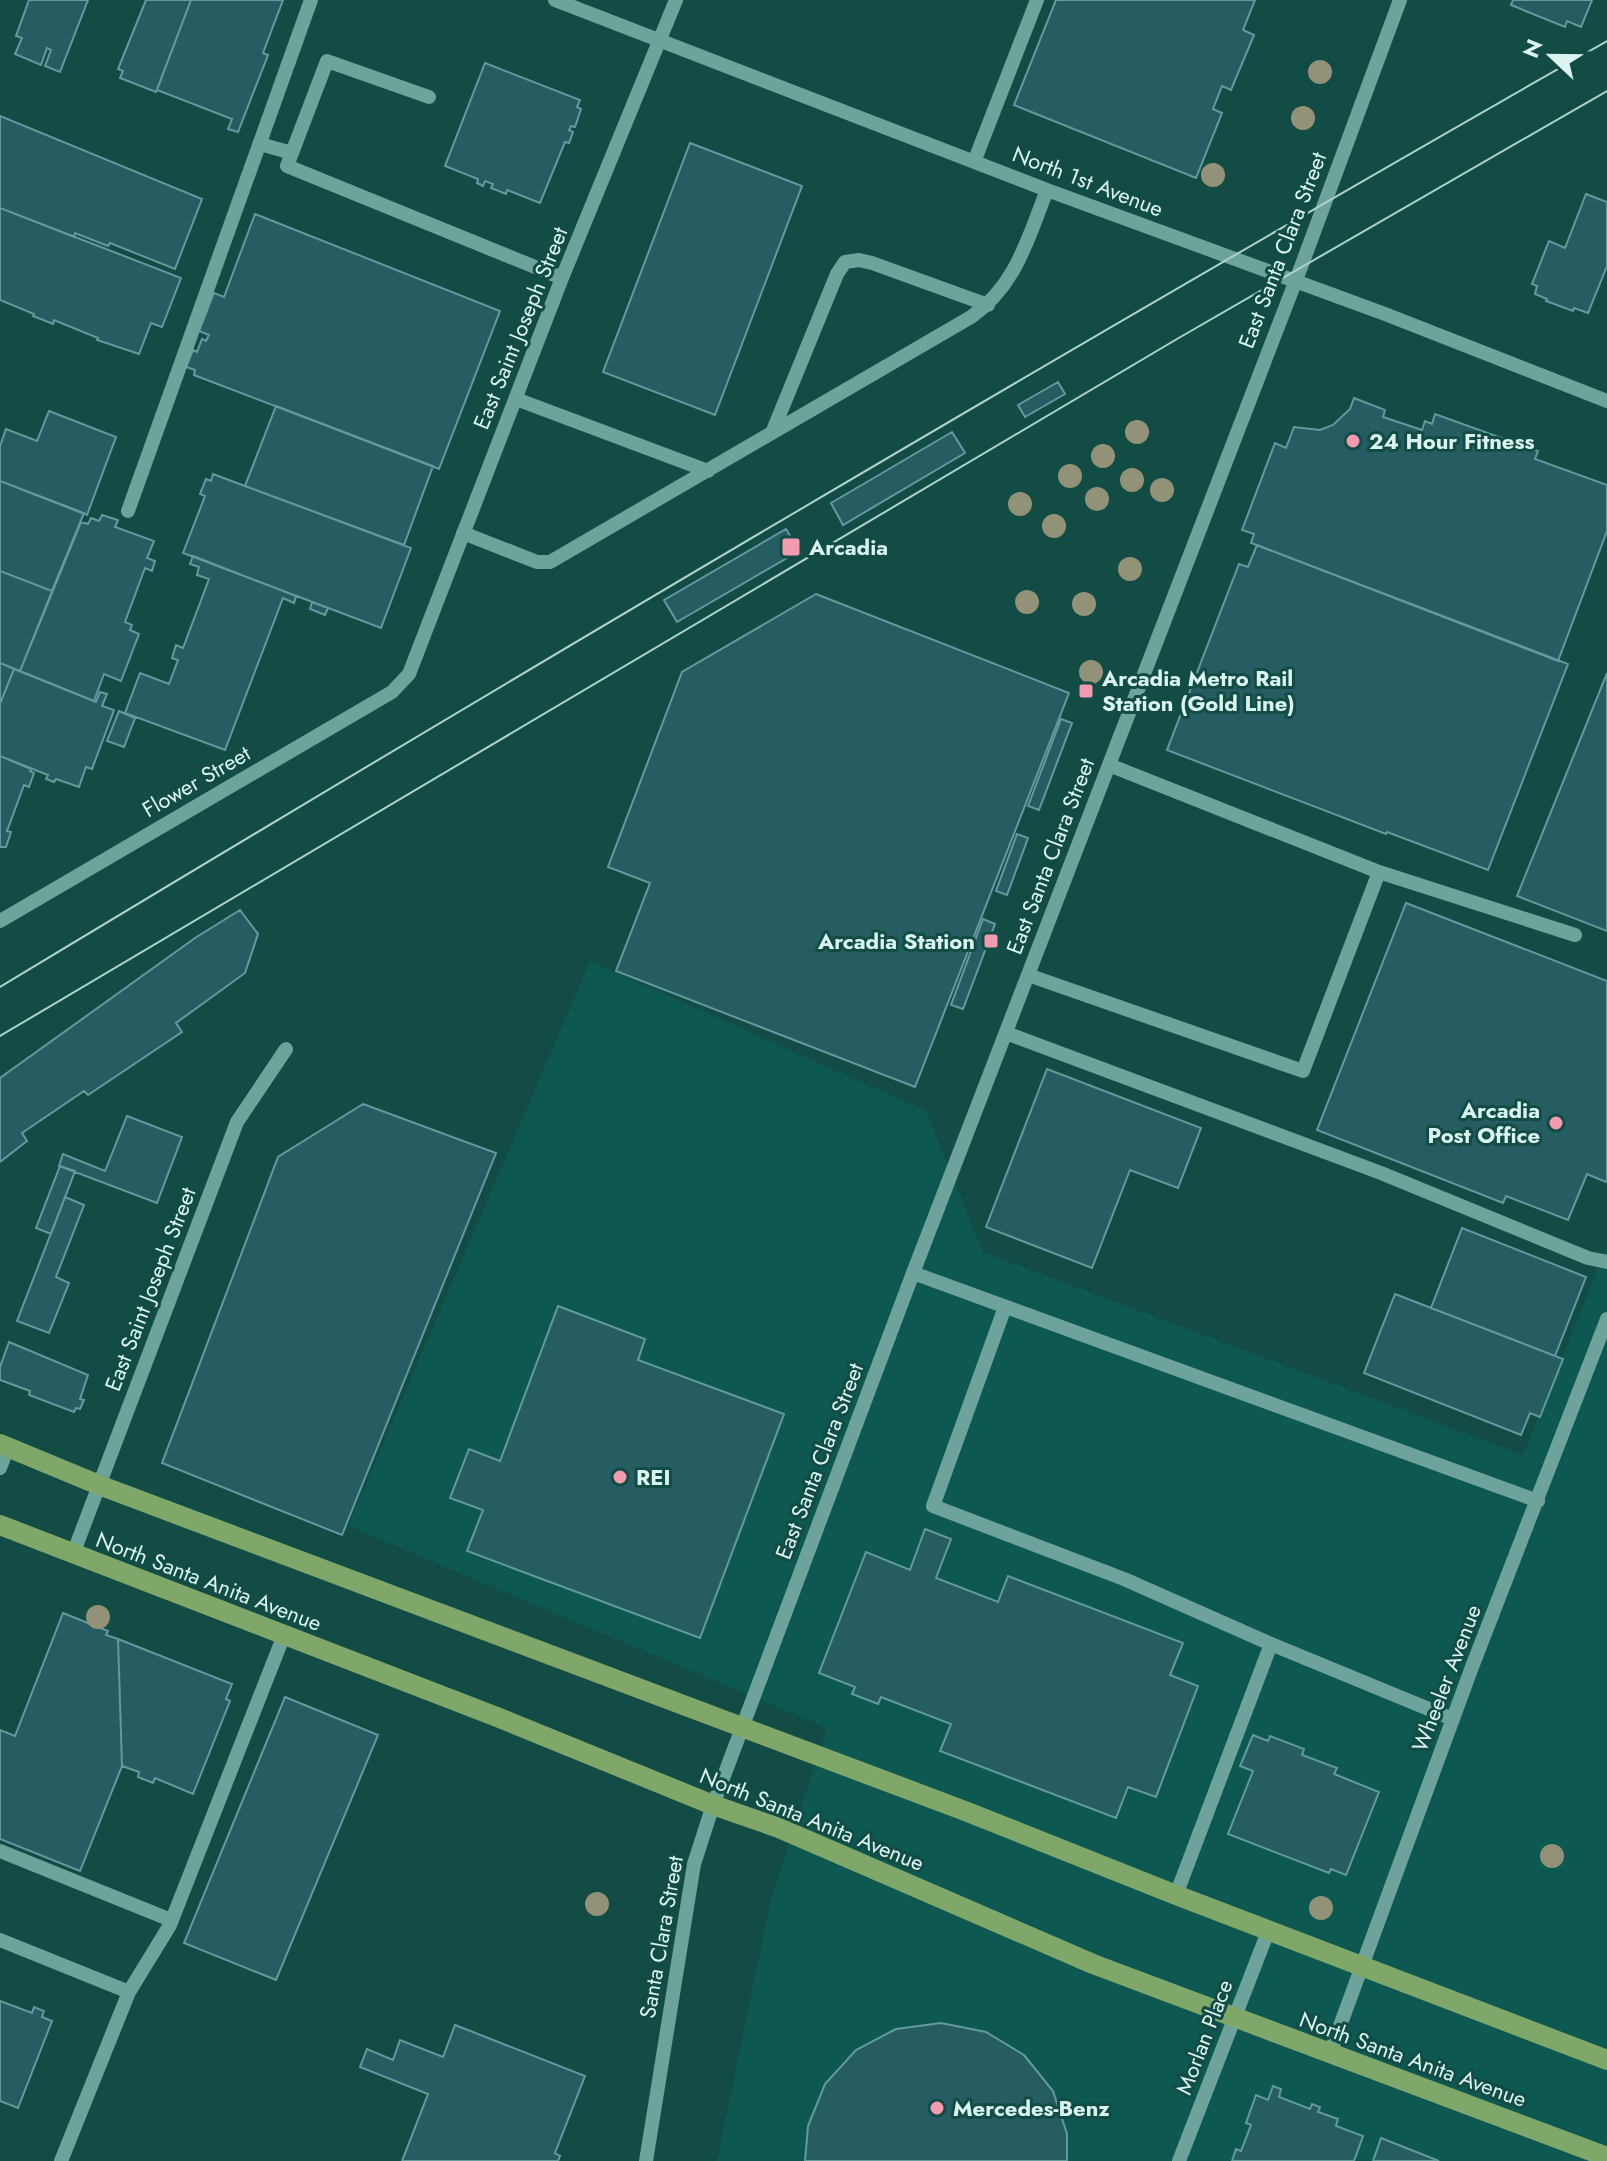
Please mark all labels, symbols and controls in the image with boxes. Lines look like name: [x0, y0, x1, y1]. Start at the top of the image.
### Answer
north arrow: [1511, 16, 1591, 96]
text: N: [1514, 34, 1551, 63]
street label: North 1st Avenue: [1008, 138, 1168, 224]
street label: East Santa Clara Street: [1230, 146, 1334, 353]
street label: East Saint Joseph Street: [465, 221, 576, 434]
place label: 24 Hour Fitness: [1369, 425, 1535, 457]
marker: 24 Hour Fitness: [1344, 432, 1362, 450]
place label: Arcadia: [808, 531, 888, 563]
marker: Arcadia: [780, 536, 802, 558]
place label: Arcadia Metro Rail Station (Gold Line): [1101, 662, 1295, 719]
marker: Arcadia Metro Rail Station (Gold Line): [1077, 682, 1095, 700]
street label: Flower Street: [136, 737, 257, 825]
street label: East Santa Clara Street: [998, 752, 1102, 959]
place label: Arcadia Station: [817, 925, 975, 957]
marker: Arcadia Station: [982, 932, 1000, 950]
place label: Arcadia Post Office: [1428, 1094, 1540, 1151]
marker: Arcadia Post Office: [1547, 1114, 1565, 1132]
street label: East Saint Joseph Street: [96, 1182, 204, 1396]
street label: East Santa Clara Street: [767, 1357, 871, 1564]
place label: REI: [636, 1461, 671, 1493]
marker: REI: [611, 1468, 629, 1486]
street label: North Santa Anita Avenue: [91, 1523, 327, 1639]
street label: Wheeler Avenue: [1403, 1600, 1489, 1756]
street label: North Santa Anita Avenue: [695, 1759, 929, 1879]
street label: Santa Clara Street: [631, 1852, 691, 2021]
street label: Morlan Place: [1167, 1975, 1241, 2099]
street label: North Santa Anita Avenue: [1295, 2003, 1531, 2115]
place label: Mercedes-Benz: [953, 2092, 1110, 2124]
marker: Mercedes-Benz: [928, 2099, 946, 2117]

